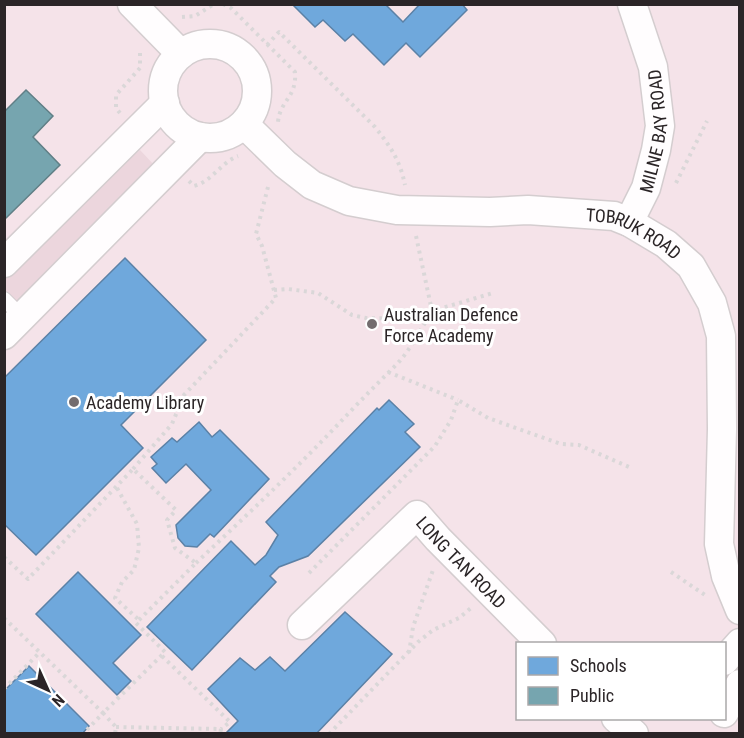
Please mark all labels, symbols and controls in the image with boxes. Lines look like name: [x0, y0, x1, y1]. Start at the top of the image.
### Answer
street label: MILNE BAY ROAD: [635, 68, 671, 195]
street label: TOBRUK ROAD: [585, 204, 686, 263]
place label: Australian Defence Force Academy: [384, 304, 518, 346]
marker: Australian Defence Force Academy: [365, 317, 379, 331]
place label: Academy Library: [86, 392, 205, 413]
marker: Academy Library: [67, 395, 81, 409]
street label: LONG TAN ROAD: [412, 512, 511, 612]
legend: [516, 642, 726, 720]
text: Schools: [570, 655, 627, 676]
north arrow: [18, 660, 78, 720]
text: Public: [570, 685, 614, 706]
text: N: [48, 690, 68, 710]

